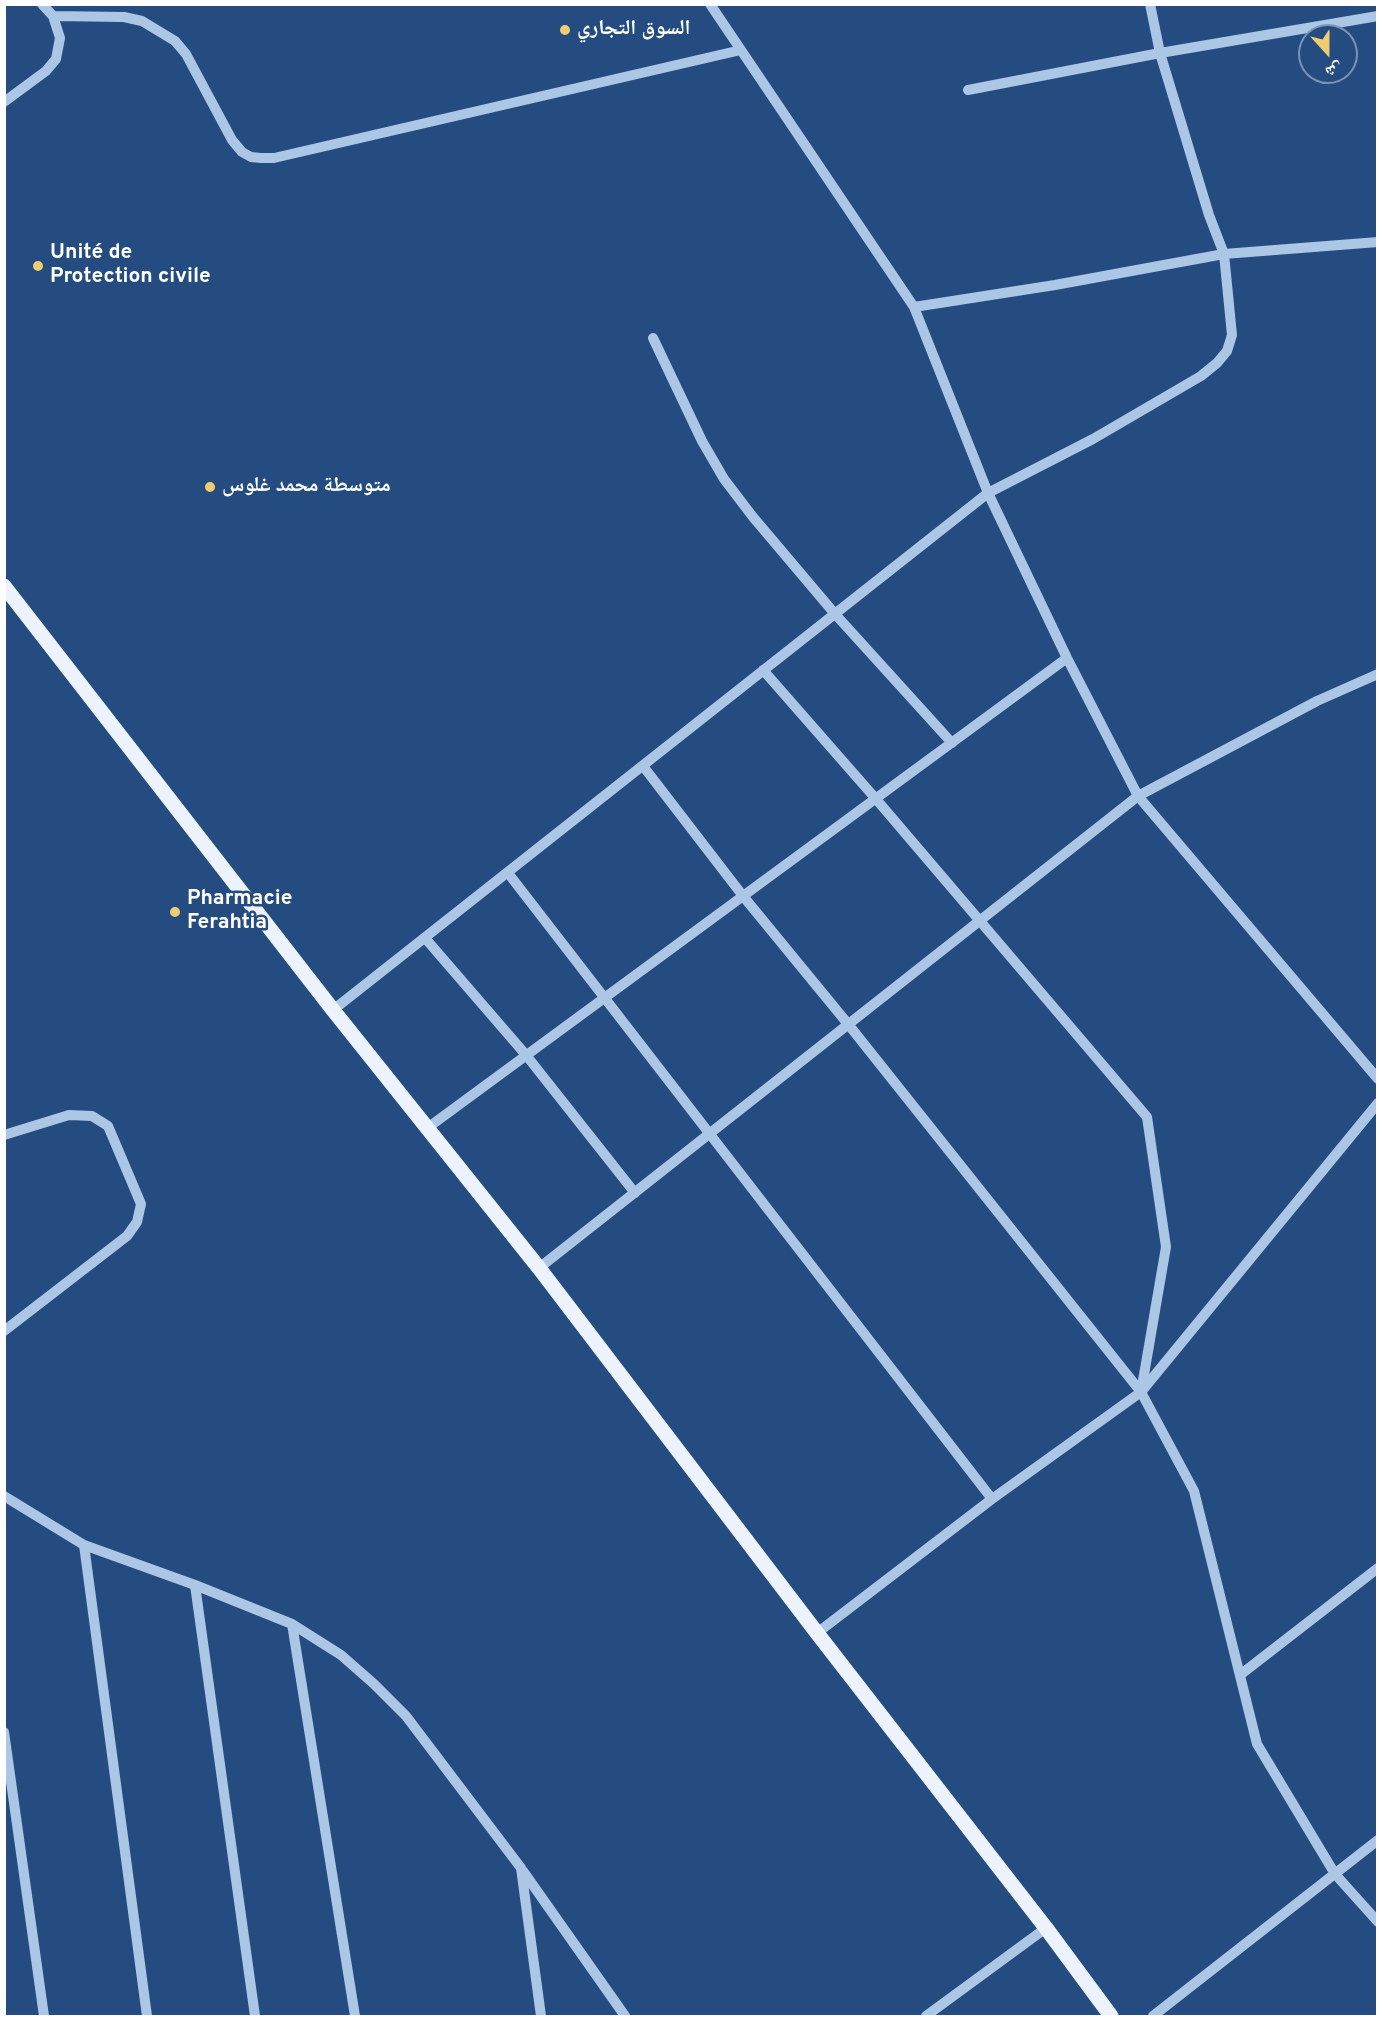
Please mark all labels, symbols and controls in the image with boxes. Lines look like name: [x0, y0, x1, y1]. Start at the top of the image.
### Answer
place label: السوق التجاري: [577, 17, 691, 43]
marker: السوق التجاري: [558, 23, 572, 37]
north arrow: [1298, 24, 1358, 84]
text: ش: [1322, 57, 1345, 81]
place label: Unité de Protection civile: [50, 241, 211, 291]
marker: Unité de Protection civile: [31, 259, 45, 273]
place label: متوسطة محمد غلوس: [222, 474, 391, 500]
marker: متوسطة محمد غلوس: [203, 480, 217, 494]
place label: Pharmacie Ferahtia: [187, 887, 292, 937]
marker: Pharmacie Ferahtia: [168, 905, 182, 919]

